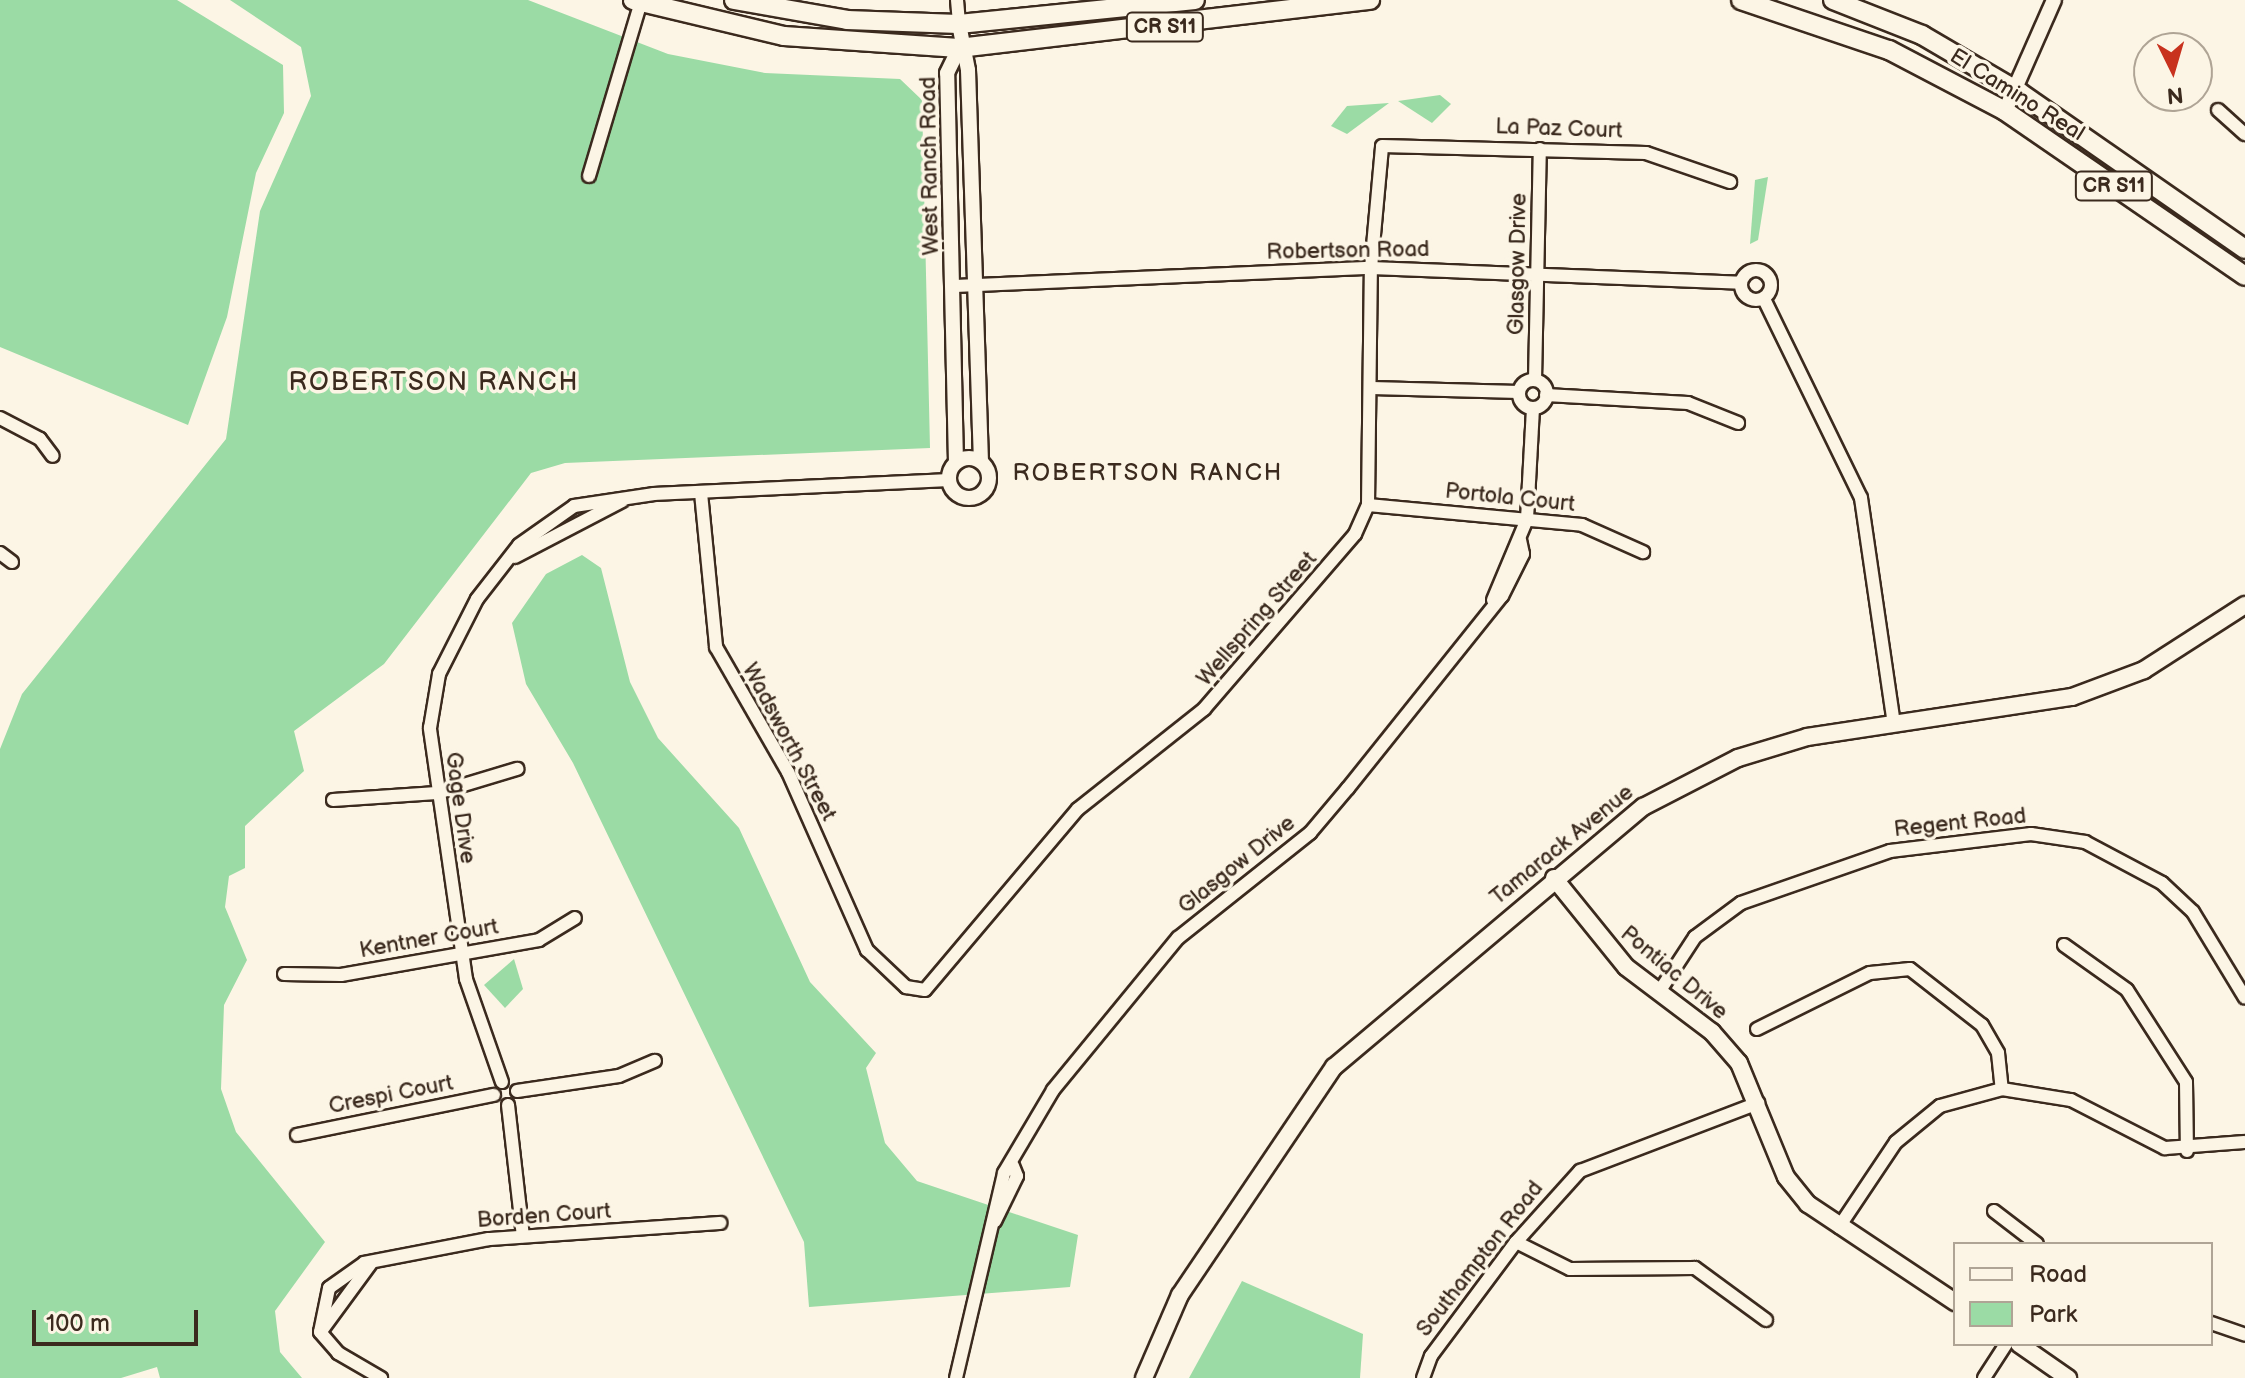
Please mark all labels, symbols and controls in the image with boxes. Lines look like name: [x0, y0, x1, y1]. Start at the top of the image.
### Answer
road number: CR S11: [1125, 11, 1205, 43]
north arrow: [2133, 32, 2213, 112]
street label: El Camino Real: [1945, 43, 2089, 147]
street label: West Ranch Road: [915, 76, 945, 256]
text: N: [2166, 80, 2184, 109]
street label: La Paz Court: [1495, 114, 1623, 144]
road number: CR S11: [2074, 170, 2154, 202]
street label: Glasgow Drive: [1504, 193, 1532, 335]
street label: Robertson Road: [1266, 236, 1430, 266]
district label: ROBERTSON RANCH: [289, 367, 579, 399]
district label: ROBERTSON RANCH: [1013, 459, 1283, 487]
street label: Portola Court: [1444, 478, 1576, 518]
street label: Wellspring Street: [1191, 546, 1323, 692]
street label: Wadsworth Street: [736, 658, 842, 826]
street label: Gage Drive: [439, 751, 481, 865]
street label: Tamarack Avenue: [1485, 779, 1639, 911]
street label: Regent Road: [1893, 803, 2027, 843]
street label: Glasgow Drive: [1173, 810, 1301, 920]
street label: Kentner Court: [357, 914, 501, 964]
street label: Pontiac Drive: [1615, 921, 1733, 1025]
street label: Crespi Court: [327, 1070, 455, 1120]
street label: Southampton Road: [1411, 1176, 1549, 1342]
street label: Borden Court: [476, 1198, 612, 1234]
legend: [1953, 1242, 2213, 1346]
text: Road: [2029, 1260, 2087, 1289]
scale bar: [36, 1294, 202, 1344]
text: Park: [2029, 1300, 2077, 1329]
text: 100 m: [46, 1309, 110, 1338]

